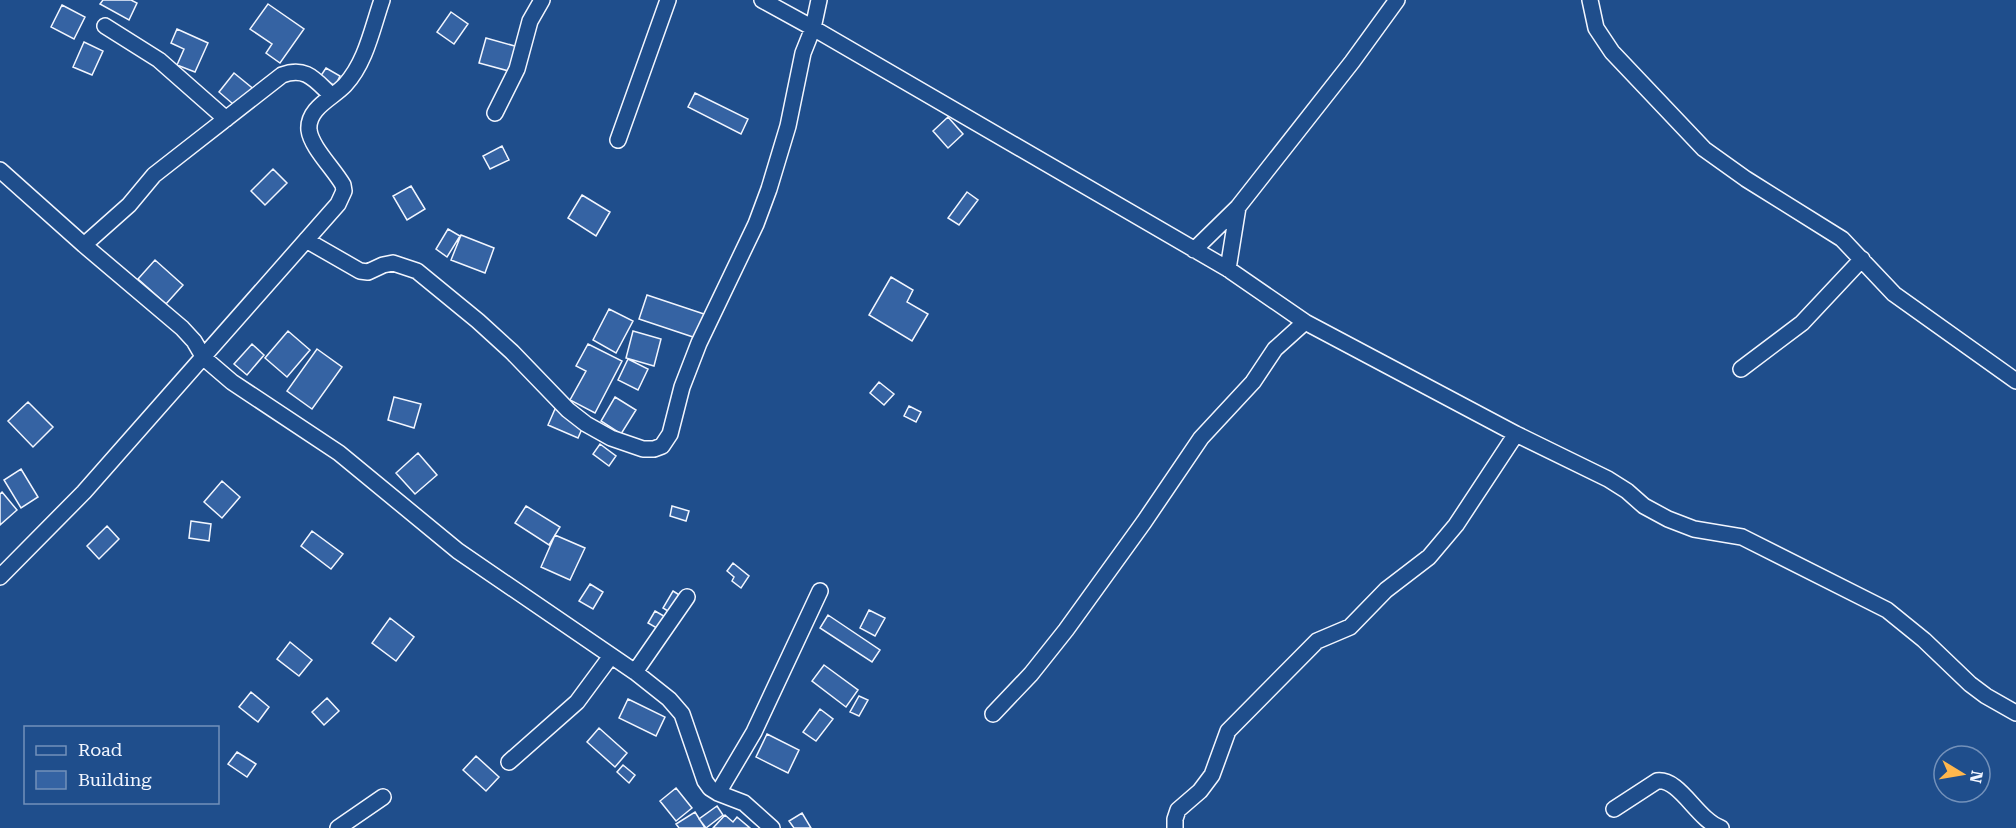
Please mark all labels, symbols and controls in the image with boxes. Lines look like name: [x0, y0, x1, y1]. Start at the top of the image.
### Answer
legend: [24, 726, 219, 804]
text: Road: [78, 739, 123, 760]
north arrow: [1932, 744, 1992, 804]
text: Building: [78, 769, 152, 790]
text: N: [1966, 769, 1987, 785]

